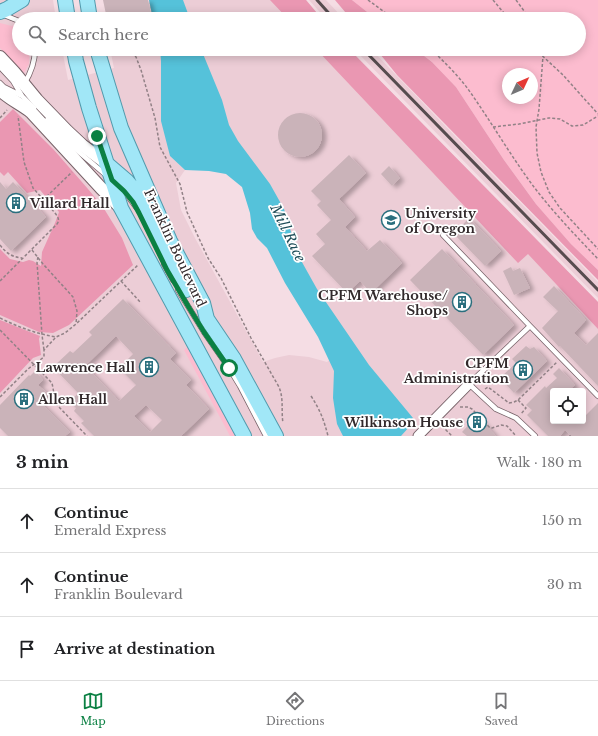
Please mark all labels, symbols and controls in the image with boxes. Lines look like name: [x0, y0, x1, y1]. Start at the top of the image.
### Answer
search box: [12, 12, 586, 56]
icon: search: [26, 23, 48, 45]
text: Search here: [58, 25, 149, 44]
north arrow: [502, 68, 538, 104]
route end: [88, 127, 106, 145]
street label: Franklin Boulevard: [140, 186, 210, 310]
building icon: Villard Hall: [5, 192, 27, 214]
place label: Villard Hall: [29, 195, 110, 212]
water label: Mill Race: [266, 200, 310, 265]
place label: University of Oregon: [405, 205, 477, 237]
school or university icon: University of Oregon: [380, 209, 402, 231]
place label: CPFM Warehouse/ Shops: [318, 287, 448, 319]
building icon: CPFM Warehouse/ Shops: [451, 291, 473, 313]
place label: CPFM Administration: [403, 355, 510, 387]
building icon: Lawrence Hall: [138, 356, 160, 378]
place label: Lawrence Hall: [36, 359, 135, 376]
route start: [220, 359, 238, 377]
building icon: CPFM Administration: [512, 359, 534, 381]
building icon: Allen Hall: [13, 388, 35, 410]
map controls: [550, 388, 586, 424]
button: locate: [550, 388, 586, 424]
place label: Allen Hall: [37, 391, 108, 408]
building icon: Wilkinson House: [466, 411, 488, 433]
place label: Wilkinson House: [343, 414, 463, 431]
text: 3 min: [16, 452, 69, 473]
text: Walk · 180 m: [497, 454, 582, 471]
text: Continue: [54, 503, 129, 522]
icon: ahead: [16, 510, 38, 532]
text: 150 m: [542, 512, 582, 529]
text: Emerald Express: [54, 522, 166, 539]
text: Continue: [54, 567, 129, 586]
icon: ahead: [16, 574, 38, 596]
text: 30 m: [547, 576, 582, 593]
text: Franklin Boulevard: [54, 586, 183, 603]
icon: arrive: [16, 638, 38, 660]
text: Arrive at destination: [54, 639, 215, 658]
tab: Map: [80, 690, 106, 728]
tab: Directions: [266, 690, 324, 728]
tab: Saved: [485, 690, 518, 728]

